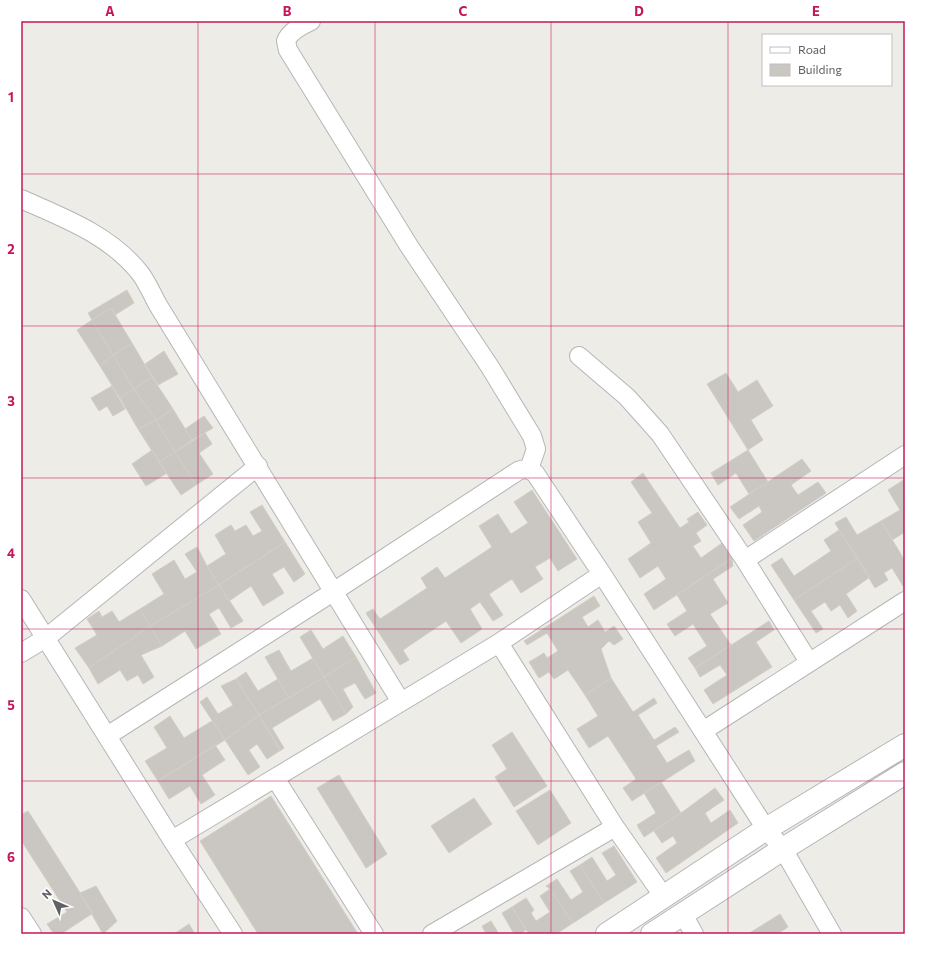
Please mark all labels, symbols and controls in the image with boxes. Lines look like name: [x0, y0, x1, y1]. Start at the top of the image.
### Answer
text: A: [105, 3, 115, 19]
text: B: [283, 3, 292, 19]
text: C: [459, 3, 468, 19]
text: D: [634, 3, 644, 19]
text: E: [812, 3, 820, 19]
legend: [762, 34, 892, 86]
text: Road: [798, 42, 826, 56]
text: Building: [798, 62, 842, 76]
text: 1: [8, 89, 14, 105]
text: 2: [7, 241, 15, 257]
text: 3: [7, 393, 15, 409]
text: 4: [7, 545, 15, 561]
text: 5: [7, 697, 15, 713]
text: 6: [7, 849, 15, 865]
north arrow: [34, 881, 74, 921]
text: N: [39, 886, 54, 901]

